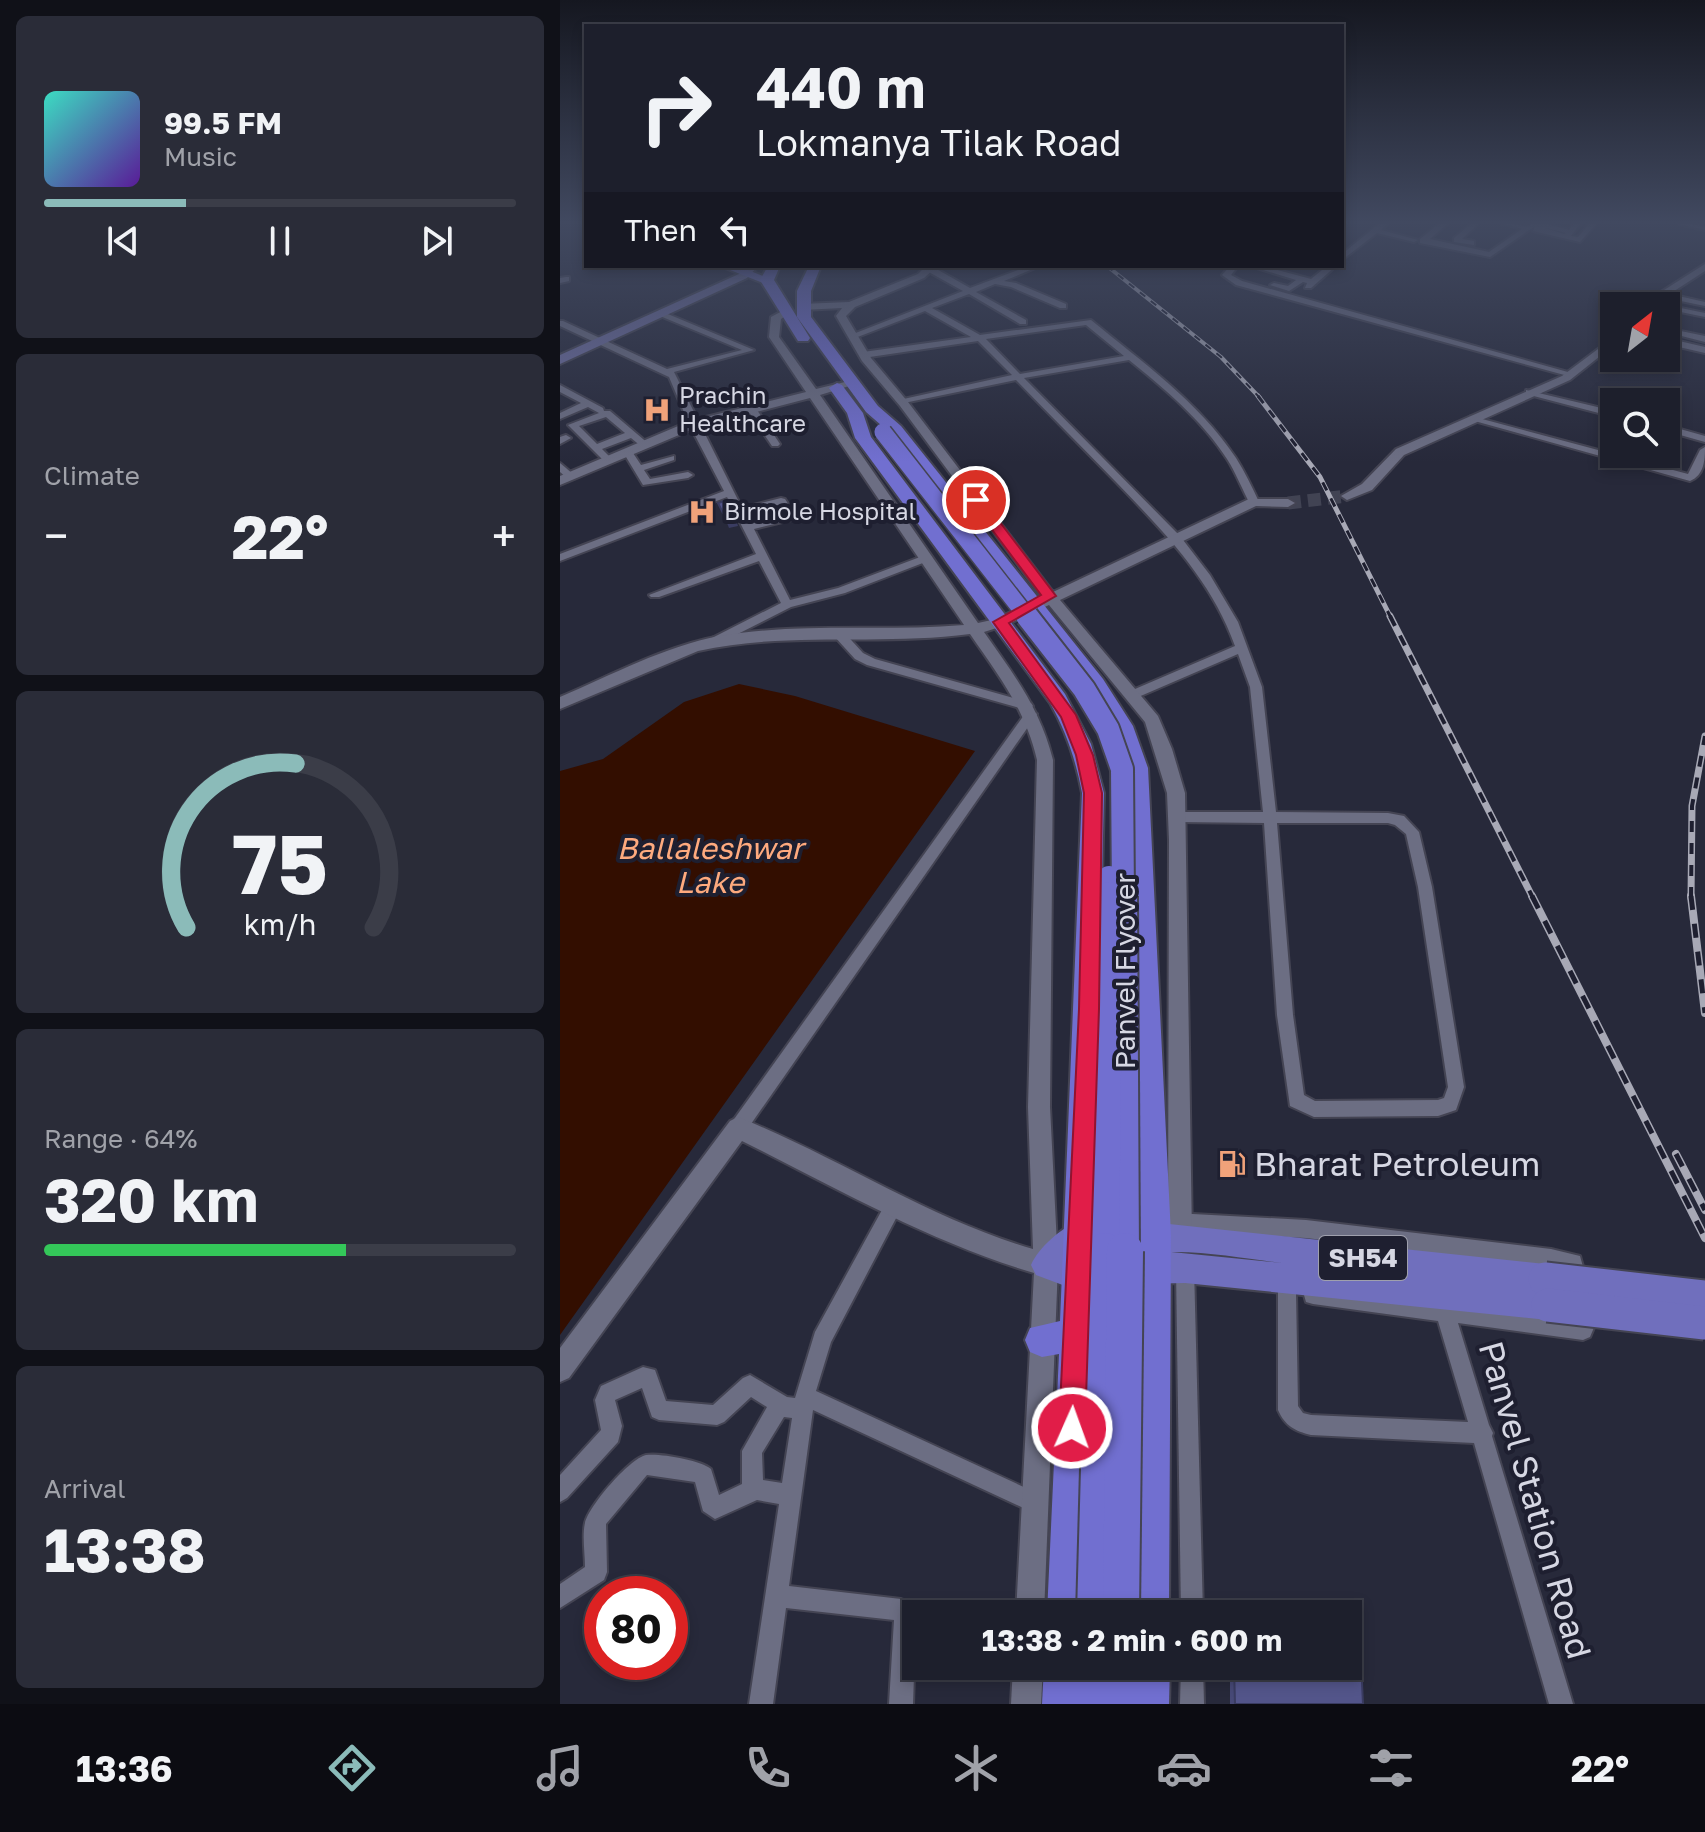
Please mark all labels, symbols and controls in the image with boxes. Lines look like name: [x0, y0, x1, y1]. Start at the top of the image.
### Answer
text: 440 m: [756, 53, 925, 120]
icon: right: [624, 56, 728, 160]
text: 99.5 FM: [164, 105, 282, 141]
text: Lokmanya Tilak Road: [756, 121, 1122, 164]
text: Music: [164, 141, 237, 172]
icon: left: [713, 208, 757, 252]
text: Then: [624, 212, 697, 248]
icon: previous: [101, 219, 145, 263]
icon: pause: [258, 219, 302, 263]
icon: next: [415, 219, 459, 263]
north arrow: [1600, 292, 1680, 372]
map controls: [1600, 292, 1680, 468]
place label: Prachin Healthcare: [679, 380, 806, 437]
button: search: [1600, 388, 1680, 468]
hospital icon: Prachin Healthcare: [642, 395, 672, 425]
text: Climate: [44, 460, 140, 491]
pin: [942, 466, 1010, 534]
icon: arrive: [954, 478, 998, 522]
place label: Birmole Hospital: [724, 496, 916, 525]
hospital icon: Birmole Hospital: [687, 497, 717, 527]
text: 22°: [232, 500, 328, 572]
text: −: [44, 509, 68, 562]
text: +: [492, 509, 516, 562]
text: 75: [232, 812, 328, 912]
water label: Ballaleshwar Lake: [617, 830, 807, 900]
street label: Panvel Flyover: [1108, 873, 1141, 1069]
text: km/h: [244, 907, 316, 941]
text: Range · 64%: [44, 1123, 197, 1154]
place label: Bharat Petroleum: [1254, 1143, 1540, 1183]
fuel station icon: Bharat Petroleum: [1217, 1149, 1247, 1179]
text: 320 km: [44, 1163, 259, 1235]
road number: SH54: [1319, 1236, 1407, 1280]
street label: Panvel Station Road: [1472, 1336, 1600, 1663]
position arrow: [1030, 1386, 1114, 1470]
text: Arrival: [44, 1473, 125, 1504]
text: 13:38: [44, 1513, 206, 1585]
speed limit sign: 80: [584, 1576, 688, 1680]
text: 13:38 · 2 min · 600 m: [982, 1622, 1282, 1658]
icon: directions: [324, 1740, 380, 1796]
icon: music: [532, 1740, 588, 1796]
icon: phone: [740, 1740, 796, 1796]
icon: climate: [948, 1740, 1004, 1796]
icon: car: [1156, 1740, 1212, 1796]
icon: filters: [1363, 1740, 1419, 1796]
text: 13:36: [76, 1747, 173, 1790]
text: 22°: [1571, 1747, 1629, 1790]

